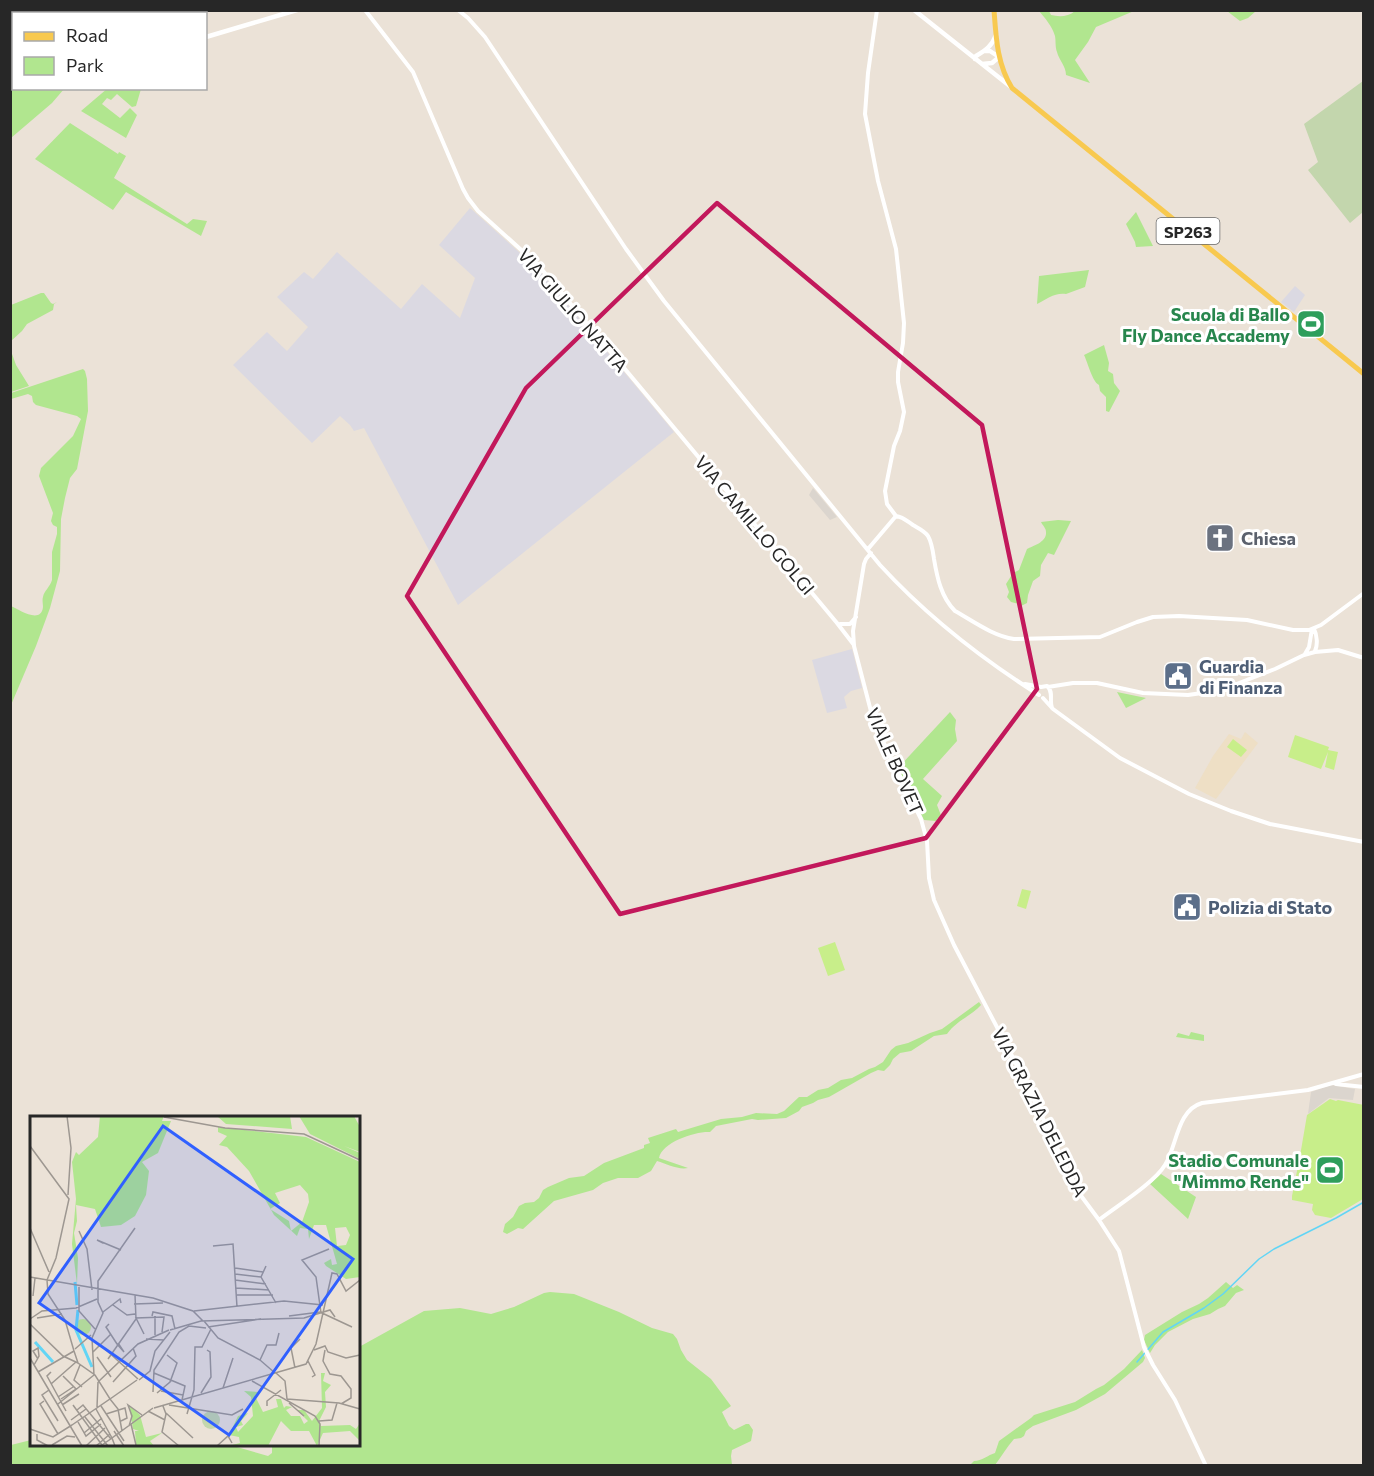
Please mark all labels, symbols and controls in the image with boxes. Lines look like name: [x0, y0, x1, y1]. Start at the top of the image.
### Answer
legend: [12, 12, 207, 90]
text: Road: [66, 24, 108, 46]
text: Park: [66, 54, 104, 76]
road number: SP263: [1156, 218, 1220, 244]
street label: VIA GIULIO NATTA: [513, 244, 633, 376]
place label: Scuola di Ballo Fly Dance Accademy: [1122, 303, 1290, 346]
sports icon: Scuola di Ballo Fly Dance Accademy: [1295, 308, 1327, 340]
street label: VIA CAMILLO GOLGI: [690, 451, 820, 599]
church icon: Chiesa: [1204, 522, 1236, 554]
place label: Chiesa: [1241, 527, 1296, 549]
place label: Guardia di Finanza: [1199, 655, 1282, 698]
public building icon: Guardia di Finanza: [1162, 660, 1194, 692]
street label: VIALE BOVET: [862, 704, 928, 818]
public building icon: Polizia di Stato: [1171, 891, 1203, 923]
place label: Polizia di Stato: [1208, 896, 1333, 918]
street label: VIA GRAZIA DELEDDA: [988, 1024, 1092, 1200]
inset map: [30, 1116, 360, 1446]
place label: Stadio Comunale "Mimmo Rende": [1168, 1149, 1309, 1192]
sports icon: Stadio Comunale "Mimmo Rende": [1314, 1154, 1346, 1186]

